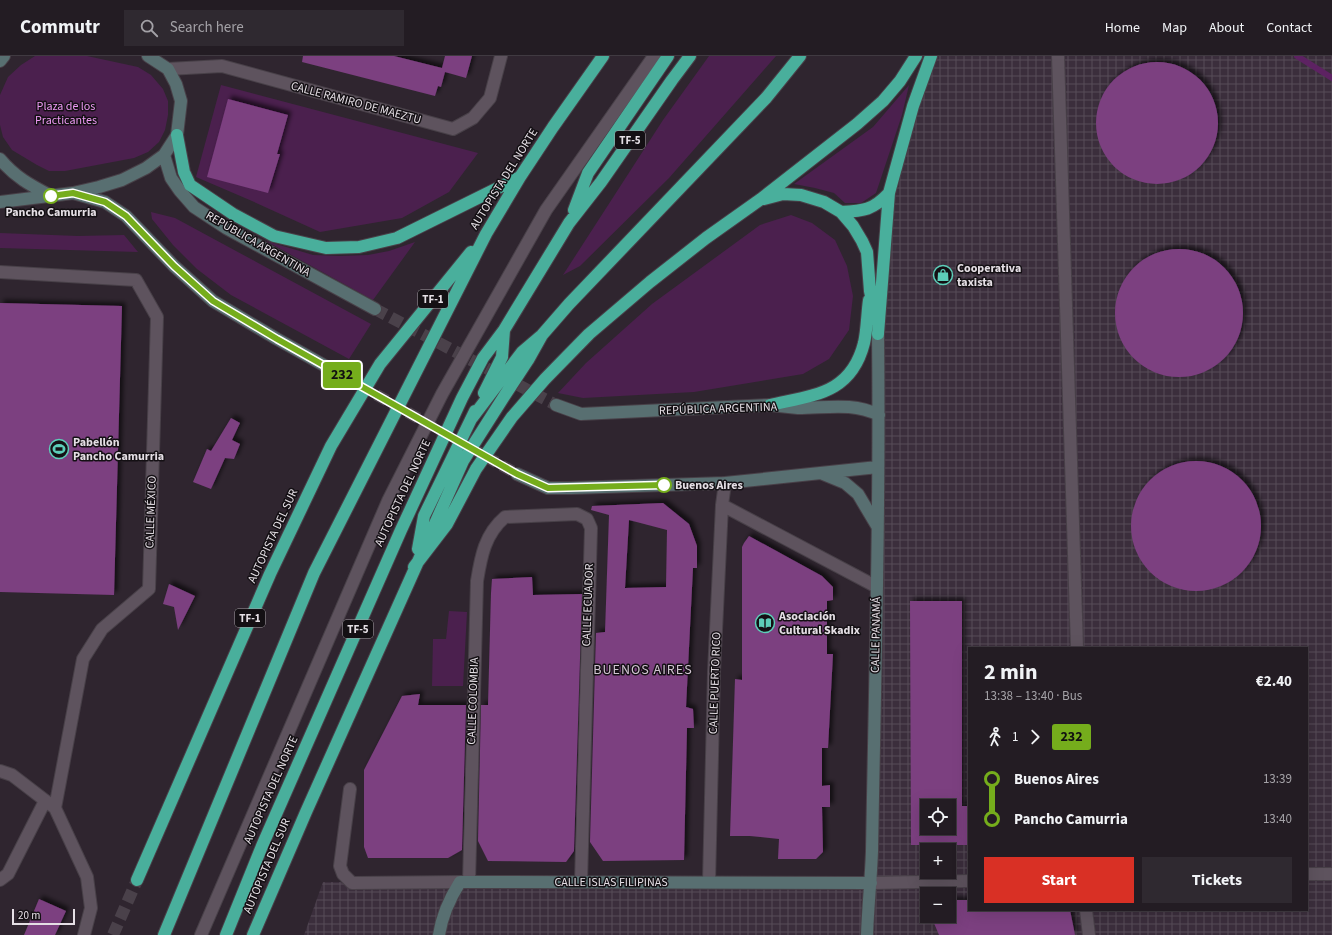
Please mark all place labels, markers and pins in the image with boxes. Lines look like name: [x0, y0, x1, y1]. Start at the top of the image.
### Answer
marker: Pancho Camurria: [43, 188, 59, 204]
place label: Pancho Camurria: [5, 204, 97, 221]
place label: Cooperativa taxista: [957, 260, 1021, 291]
shop icon: Cooperativa taxista: [932, 264, 954, 286]
place label: Pabellón Pancho Camurria: [73, 434, 164, 465]
sports icon: Pabellón Pancho Camurria: [48, 438, 70, 460]
marker: Buenos Aires: [656, 477, 672, 493]
place label: Buenos Aires: [675, 477, 743, 494]
place label: Asociación Cultural Skadix: [778, 608, 860, 639]
library icon: Asociación Cultural Skadix: [754, 612, 776, 634]

